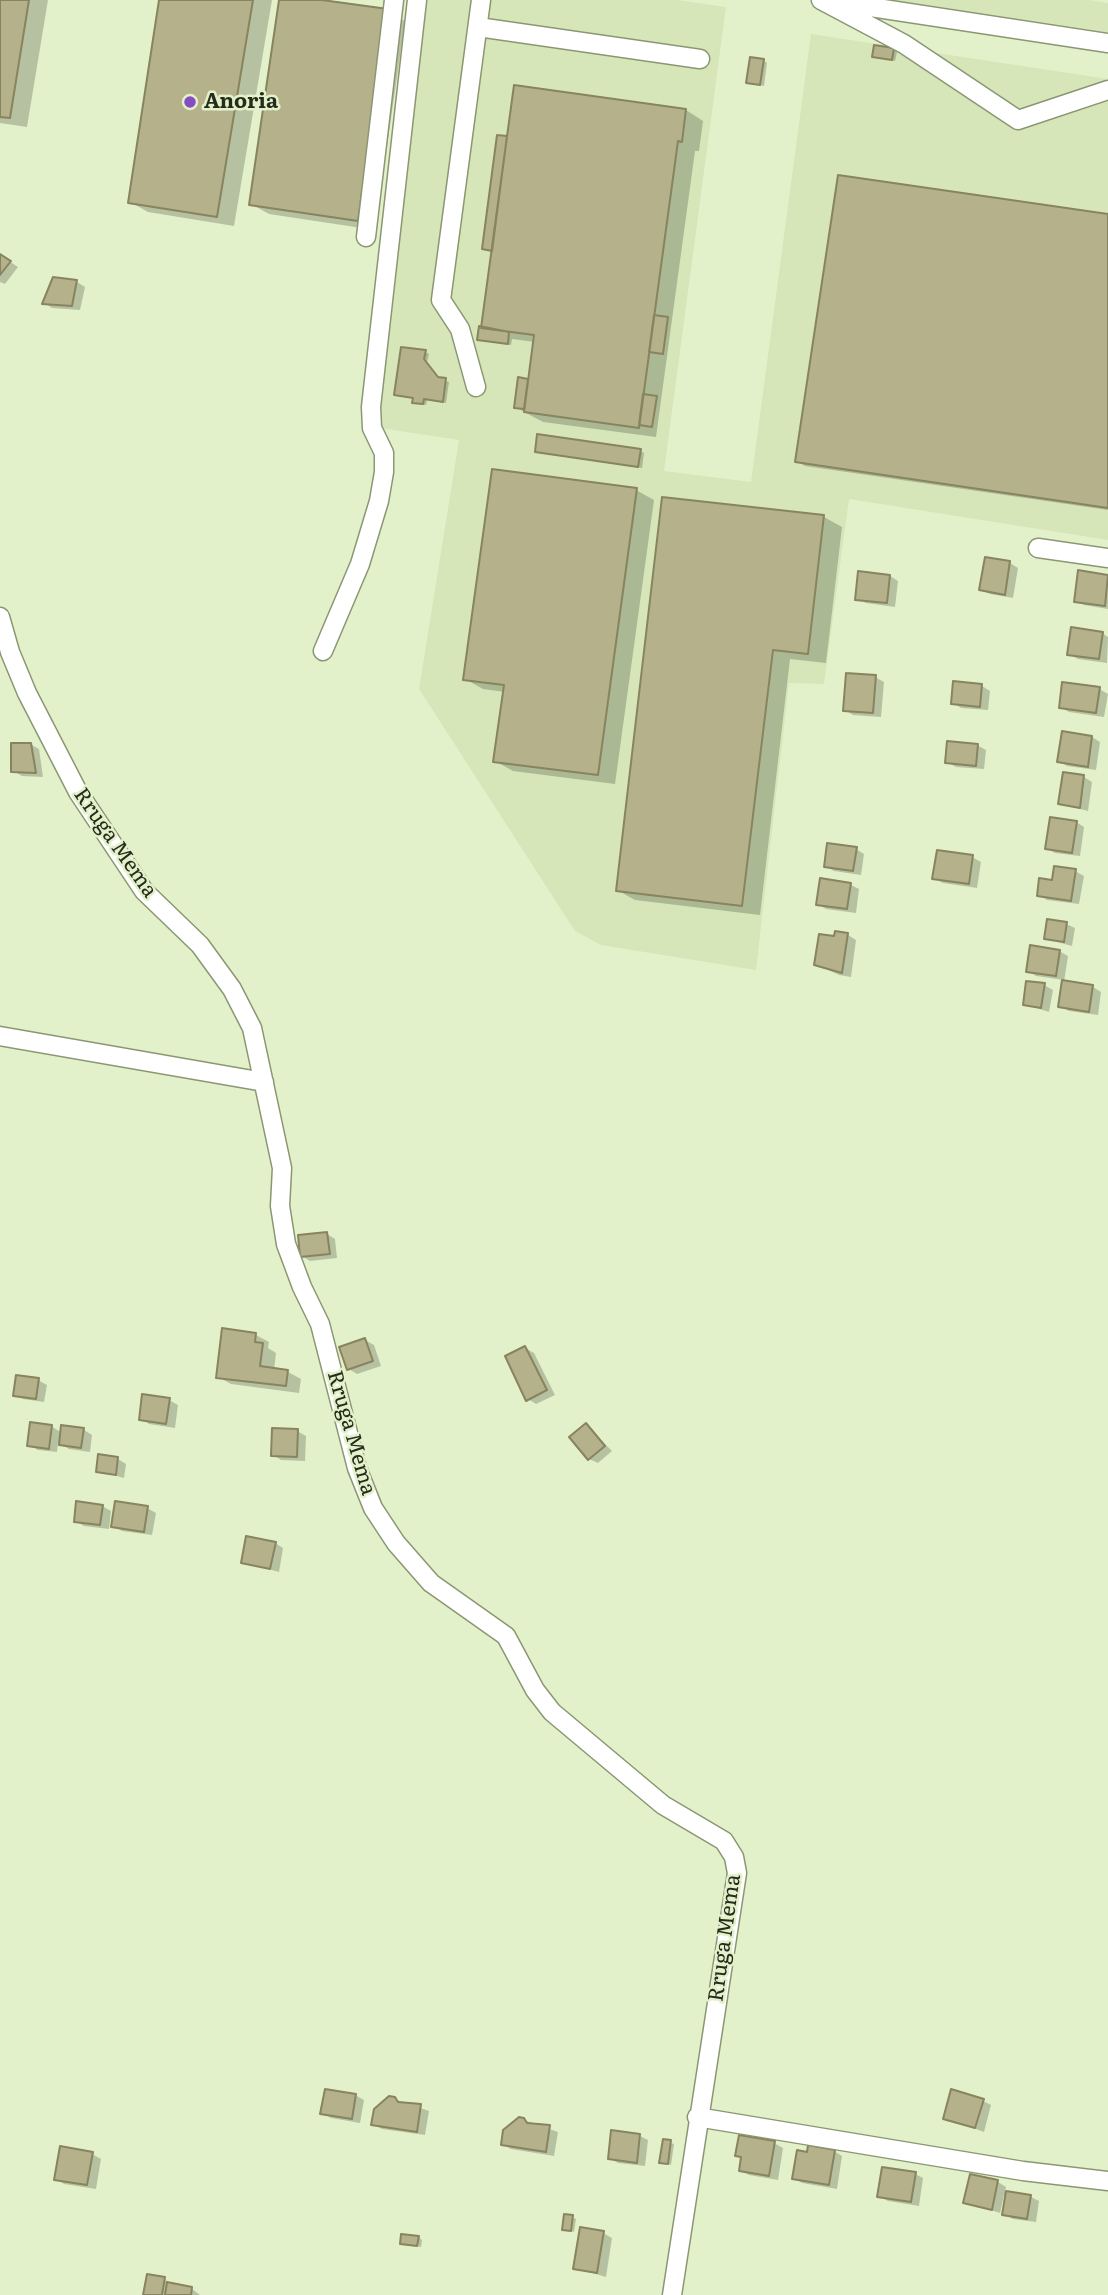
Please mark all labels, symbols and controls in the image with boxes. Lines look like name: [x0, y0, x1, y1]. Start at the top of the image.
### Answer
place label: Anoria: [204, 89, 278, 115]
marker: Anoria: [182, 94, 198, 110]
street label: Rruga Mema: [68, 783, 162, 903]
street label: Rruga Mema: [321, 1368, 381, 1498]
street label: Rruga Mema: [704, 1873, 746, 2003]

